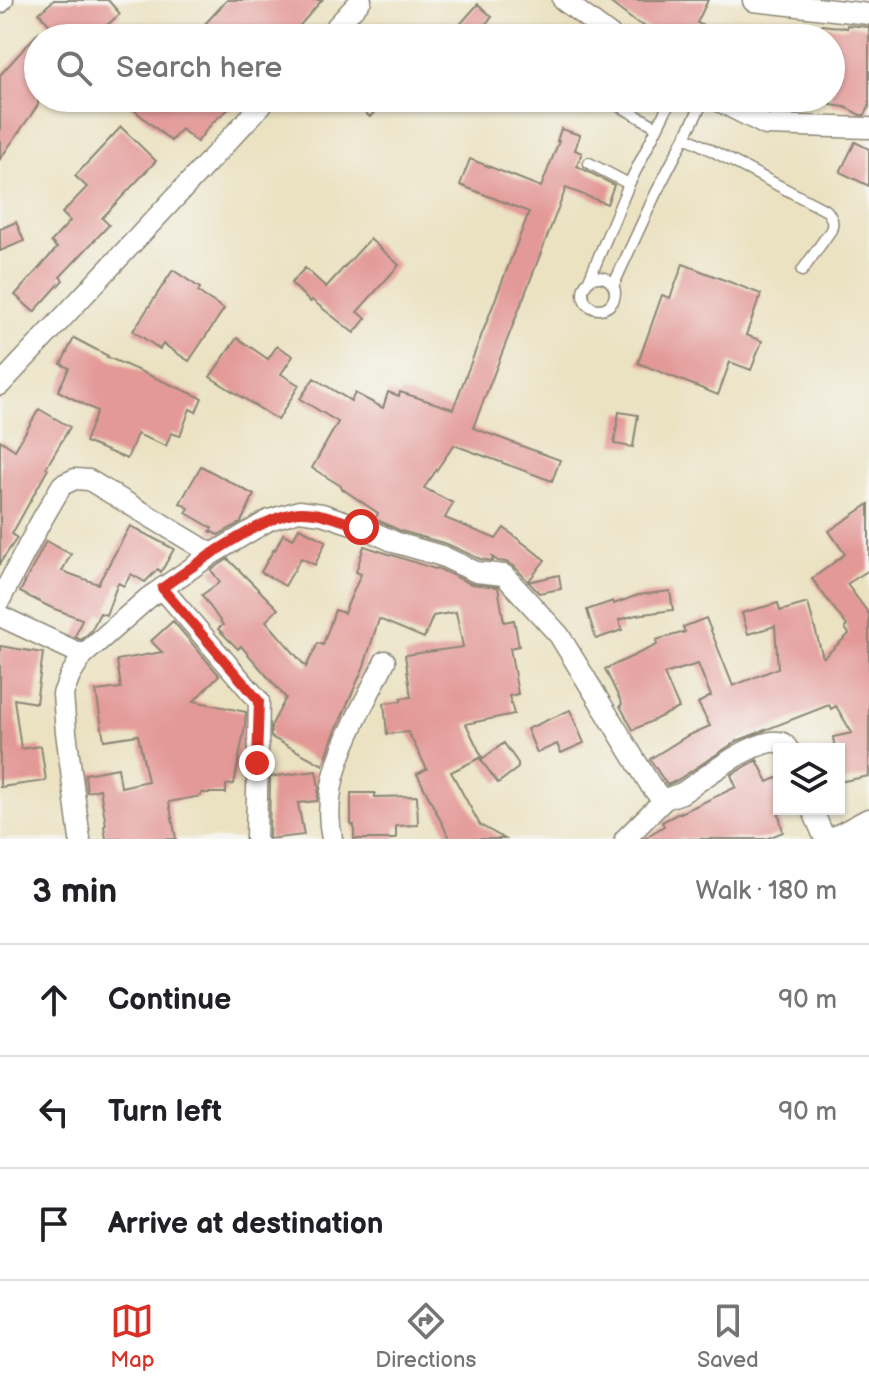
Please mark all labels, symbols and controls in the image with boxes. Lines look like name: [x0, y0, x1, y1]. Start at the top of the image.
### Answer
search box: [24, 24, 845, 112]
icon: search: [52, 46, 96, 90]
text: Search here: [116, 50, 282, 86]
route start: [343, 509, 379, 545]
map controls: [773, 743, 845, 815]
button: layers: [773, 743, 845, 815]
route end: [239, 745, 275, 781]
text: 3 min: [32, 871, 117, 912]
text: Walk · 180 m: [696, 876, 837, 907]
icon: ahead: [32, 978, 76, 1022]
text: Continue: [108, 982, 231, 1018]
text: 90 m: [778, 985, 837, 1016]
icon: left: [32, 1090, 76, 1134]
text: Turn left: [108, 1094, 222, 1130]
text: 90 m: [778, 1097, 837, 1128]
icon: arrive: [32, 1202, 76, 1246]
text: Arrive at destination: [108, 1206, 384, 1242]
tab: Map: [110, 1299, 155, 1374]
tab: Directions: [375, 1299, 476, 1374]
tab: Saved: [697, 1299, 759, 1374]

